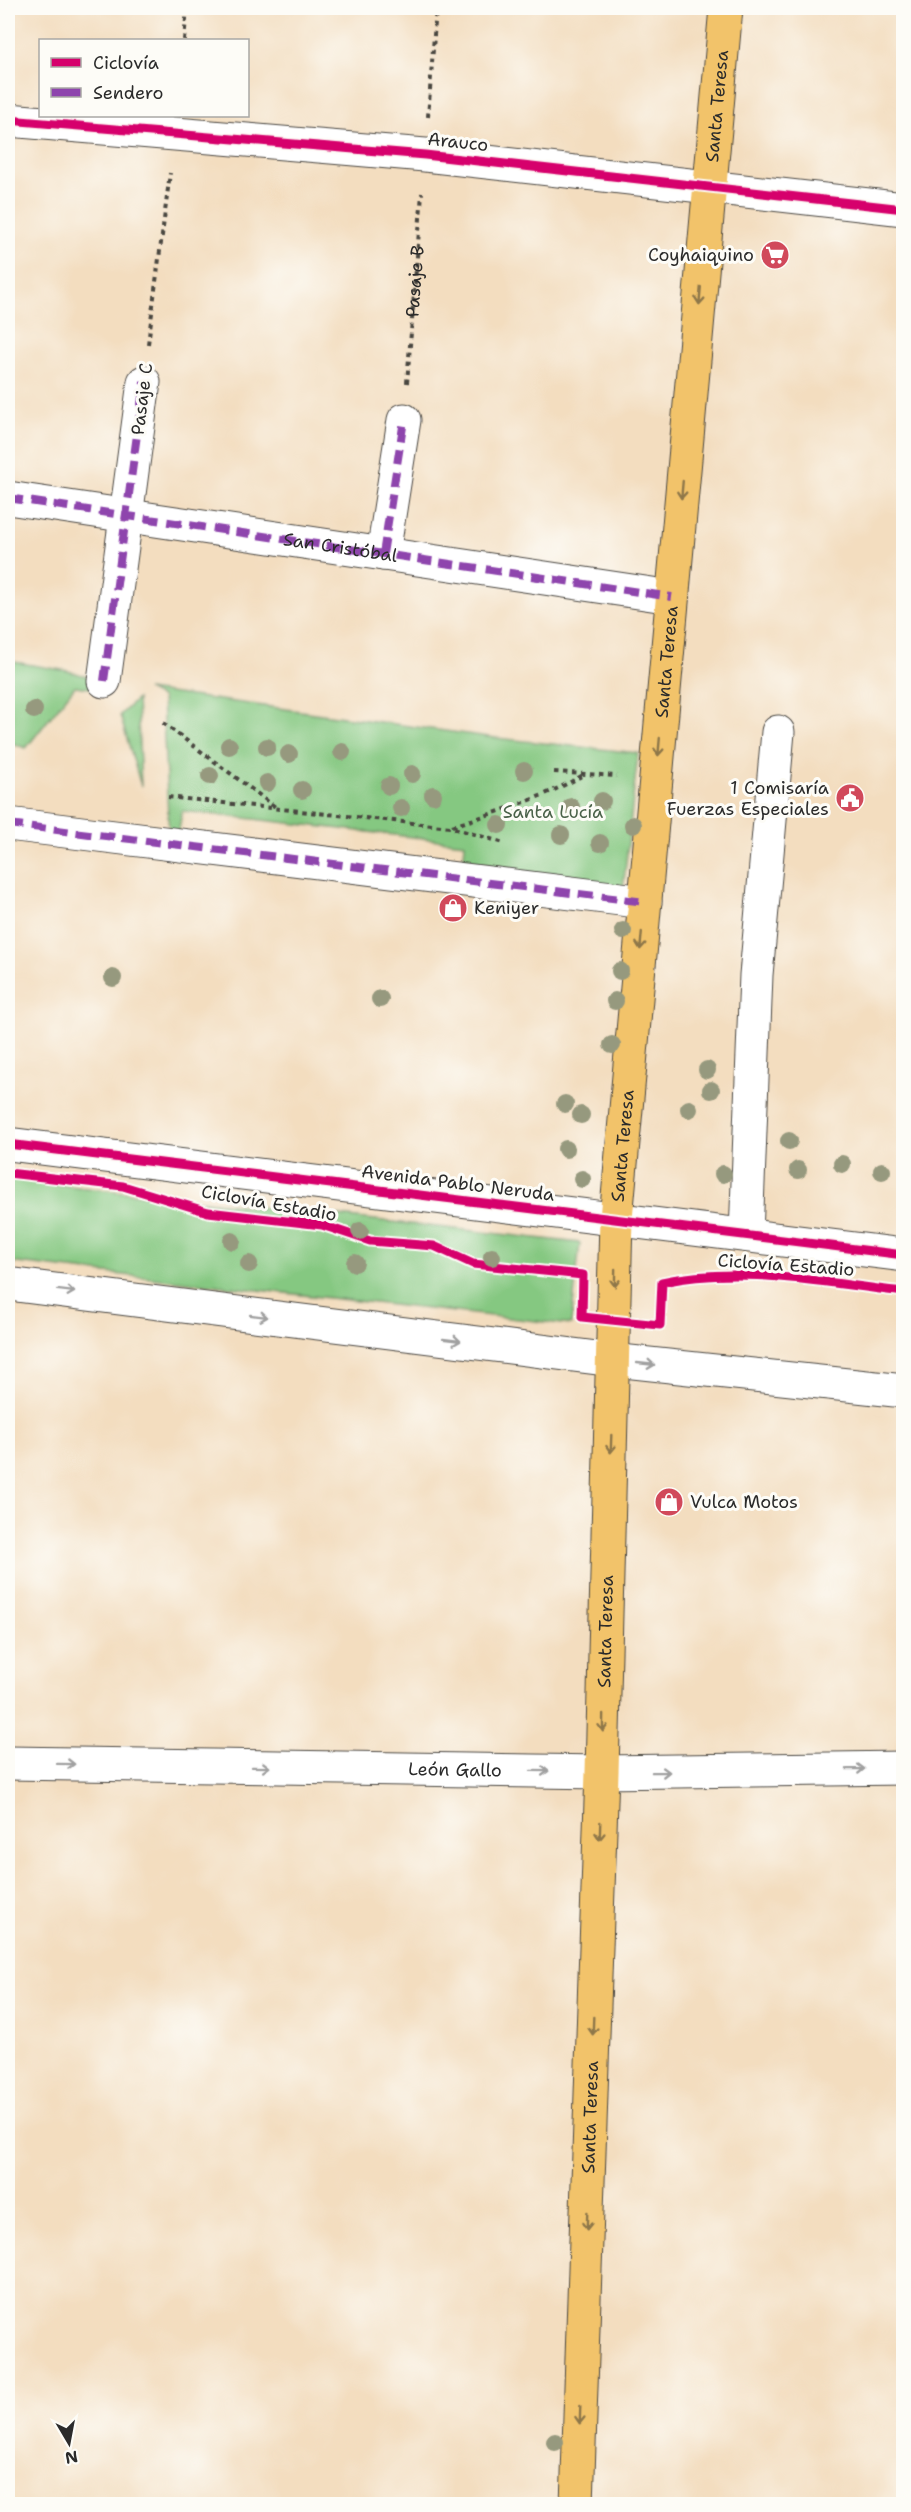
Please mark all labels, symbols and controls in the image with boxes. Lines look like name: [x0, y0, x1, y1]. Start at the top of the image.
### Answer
legend: [39, 39, 249, 117]
street label: Santa Teresa: [700, 49, 734, 163]
text: Ciclovía: [93, 51, 159, 75]
text: Sendero: [93, 81, 163, 105]
street label: Arauco: [426, 127, 490, 157]
supermarket icon: Coyhaiquino: [759, 239, 791, 271]
place label: Coyhaiquino: [648, 243, 754, 267]
street label: Pasaje B: [400, 244, 430, 318]
one-way arrow: [694, 285, 705, 305]
street label: Pasaje C: [126, 362, 158, 436]
one-way arrow: [676, 480, 687, 499]
street label: San Cristóbal: [282, 527, 400, 568]
street label: Santa Teresa: [650, 605, 684, 719]
one-way arrow: [653, 737, 664, 756]
place label: 1 Comisaría Fuerzas Especiales: [667, 776, 829, 821]
public building icon: 1 Comisaría Fuerzas Especiales: [834, 782, 866, 814]
park label: Santa Lucía: [503, 800, 603, 824]
shop icon: Keniyer: [437, 892, 469, 924]
place label: Keniyer: [474, 896, 539, 920]
one-way arrow: [636, 931, 647, 951]
street label: Santa Teresa: [606, 1089, 640, 1203]
street label: Avenida Pablo Neruda: [360, 1159, 556, 1207]
street label: Ciclovía Estadio: [199, 1179, 339, 1227]
street label: Ciclovía Estadio: [717, 1248, 855, 1282]
one-way arrow: [609, 1267, 620, 1287]
one-way arrow: [55, 1286, 75, 1297]
one-way arrow: [249, 1310, 268, 1321]
one-way arrow: [442, 1335, 462, 1346]
one-way arrow: [636, 1359, 655, 1370]
one-way arrow: [605, 1433, 617, 1453]
shop icon: Vulca Motos: [653, 1486, 685, 1518]
place label: Vulca Motos: [690, 1490, 798, 1514]
street label: Santa Teresa: [592, 1575, 619, 1688]
one-way arrow: [598, 1712, 609, 1732]
street label: León Gallo: [408, 1757, 502, 1782]
one-way arrow: [55, 1758, 75, 1770]
one-way arrow: [250, 1761, 270, 1773]
one-way arrow: [845, 1763, 865, 1775]
one-way arrow: [529, 1766, 549, 1777]
one-way arrow: [650, 1766, 670, 1777]
one-way arrow: [594, 1820, 606, 1840]
one-way arrow: [588, 2015, 599, 2035]
street label: Santa Teresa: [576, 2061, 604, 2174]
one-way arrow: [581, 2210, 592, 2230]
one-way arrow: [574, 2405, 585, 2425]
north arrow: [39, 2413, 99, 2473]
text: N: [63, 2446, 80, 2469]

